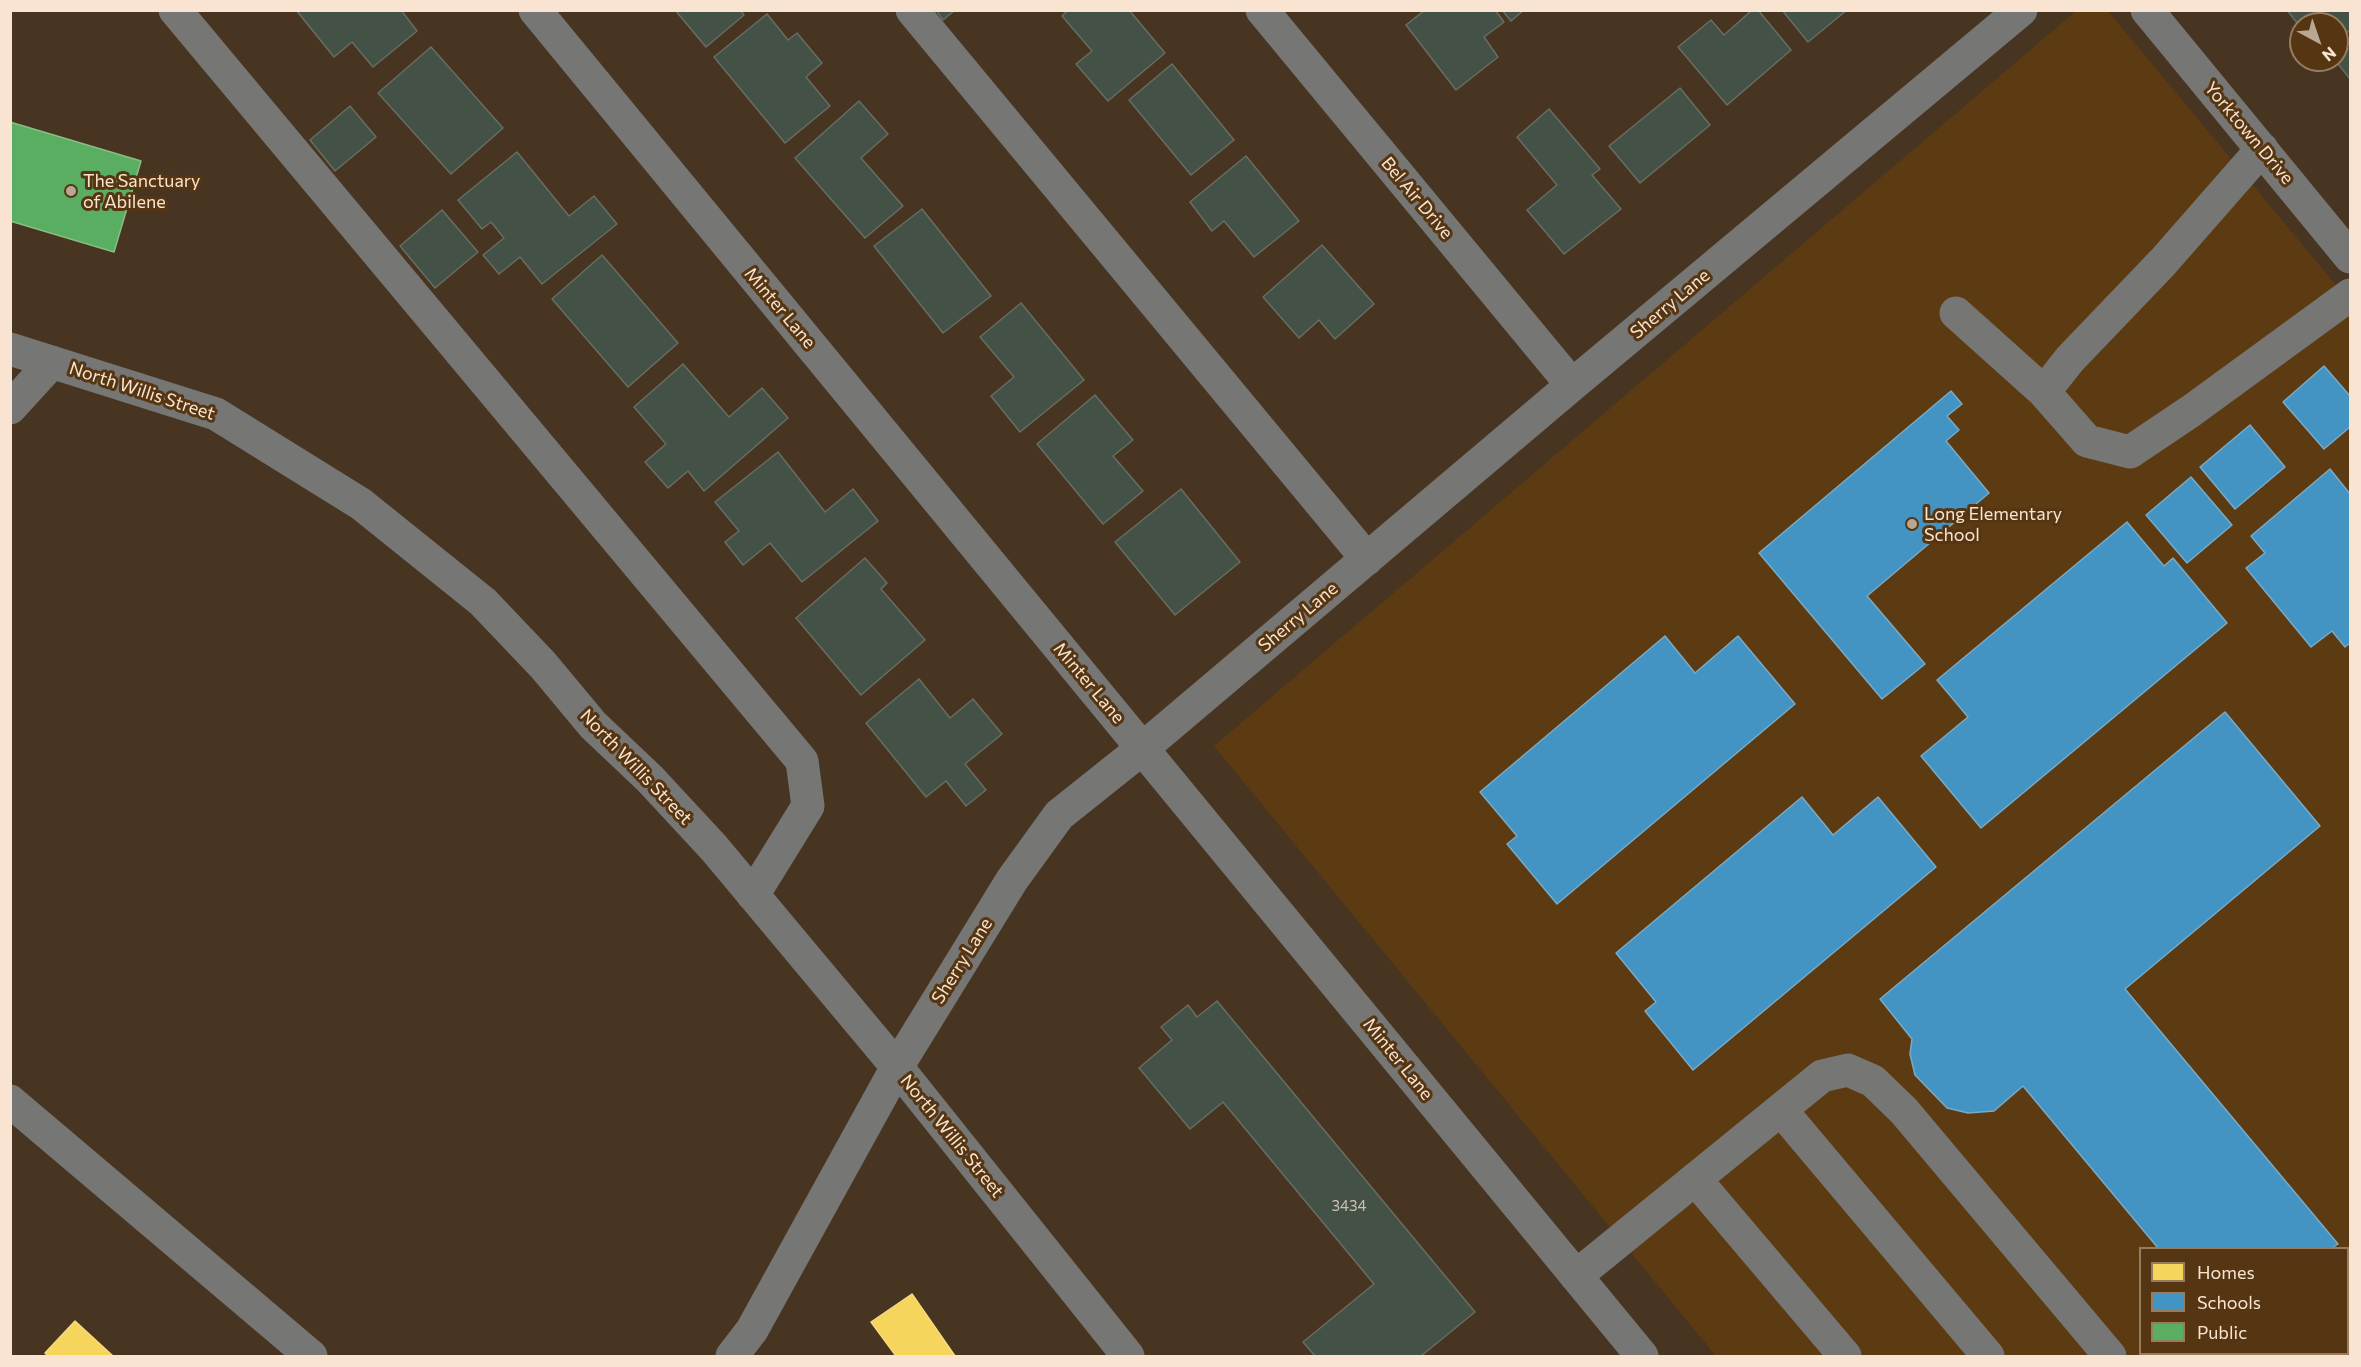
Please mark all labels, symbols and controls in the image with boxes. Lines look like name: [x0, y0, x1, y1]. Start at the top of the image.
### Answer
north arrow: [2289, 12, 2349, 72]
text: N: [2319, 44, 2340, 66]
street label: Yorktown Drive: [2200, 77, 2298, 189]
street label: Bel Air Drive: [1376, 153, 1458, 243]
place label: The Sanctuary of Abilene: [83, 170, 200, 213]
marker: The Sanctuary of Abilene: [64, 184, 78, 198]
street label: Minter Lane: [740, 263, 820, 353]
street label: Sherry Lane: [1626, 265, 1714, 343]
street label: North Willis Street: [66, 357, 218, 425]
place label: Long Elementary School: [1924, 503, 2062, 546]
marker: Long Elementary School: [1905, 517, 1919, 531]
street label: Sherry Lane: [1254, 578, 1342, 656]
street label: Minter Lane: [1049, 638, 1129, 728]
street label: North Willis Street: [575, 705, 697, 829]
street label: Sherry Lane: [927, 914, 997, 1008]
street label: Minter Lane: [1358, 1014, 1438, 1104]
street label: North Willis Street: [896, 1070, 1008, 1202]
house number: 3434: [1331, 1197, 1367, 1215]
legend: [2139, 1247, 2349, 1355]
text: Homes: [2197, 1261, 2255, 1283]
text: Schools: [2197, 1291, 2261, 1313]
text: Public: [2197, 1321, 2247, 1343]

